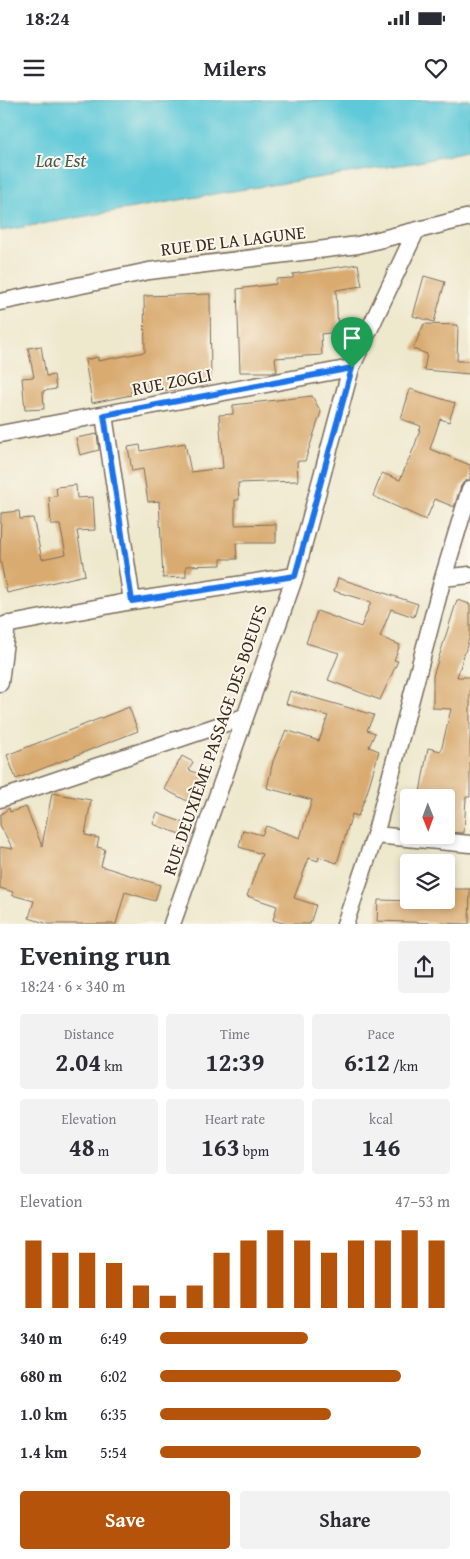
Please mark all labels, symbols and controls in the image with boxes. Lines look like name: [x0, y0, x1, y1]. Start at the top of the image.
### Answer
text: 18:24: [25, 4, 70, 32]
text: Milers: [204, 52, 266, 84]
icon: menu: [20, 54, 48, 82]
icon: heart: [422, 54, 450, 82]
water label: Lac Est: [35, 146, 87, 174]
street label: RUE DE LA LAGUNE: [159, 218, 307, 263]
pin: [331, 317, 373, 368]
icon: arrive: [338, 324, 366, 352]
street label: RUE ZOGLI: [130, 361, 214, 402]
street label: RUE DEUXIÈME PASSAGE DES BOEUFS: [155, 601, 274, 879]
north arrow: [400, 789, 455, 844]
map controls: [400, 789, 455, 909]
button: layers: [400, 854, 455, 909]
text: Evening run: [20, 934, 171, 975]
button: share: [398, 941, 450, 993]
text: 18:24 · 6 × 340 m: [20, 974, 125, 998]
text: Distance: [64, 1024, 114, 1044]
text: Time: [220, 1024, 250, 1044]
text: Pace: [368, 1024, 394, 1044]
text: 2.04: [55, 1044, 101, 1080]
text: 12:39: [206, 1044, 264, 1080]
text: 6:12: [344, 1044, 390, 1080]
text: km: [101, 1056, 123, 1076]
text: /km: [390, 1056, 418, 1076]
text: Elevation: [62, 1109, 116, 1129]
text: Heart rate: [205, 1109, 265, 1129]
text: kcal: [369, 1109, 393, 1129]
text: 48: [69, 1129, 95, 1165]
text: 163: [201, 1129, 240, 1165]
text: 146: [362, 1129, 400, 1165]
text: m: [95, 1141, 109, 1161]
text: bpm: [240, 1141, 269, 1161]
text: Elevation: [20, 1189, 83, 1213]
text: 47–53 m: [395, 1189, 450, 1213]
text: 340 m: [20, 1326, 62, 1350]
text: 6:49: [100, 1326, 127, 1350]
text: 680 m: [20, 1364, 62, 1388]
text: 6:02: [100, 1364, 127, 1388]
text: 1.0 km: [20, 1402, 67, 1426]
text: 6:35: [100, 1402, 127, 1426]
text: 1.4 km: [20, 1440, 67, 1464]
text: 5:54: [100, 1440, 127, 1464]
button: Save: [20, 1491, 230, 1549]
button: Share: [240, 1491, 450, 1549]

